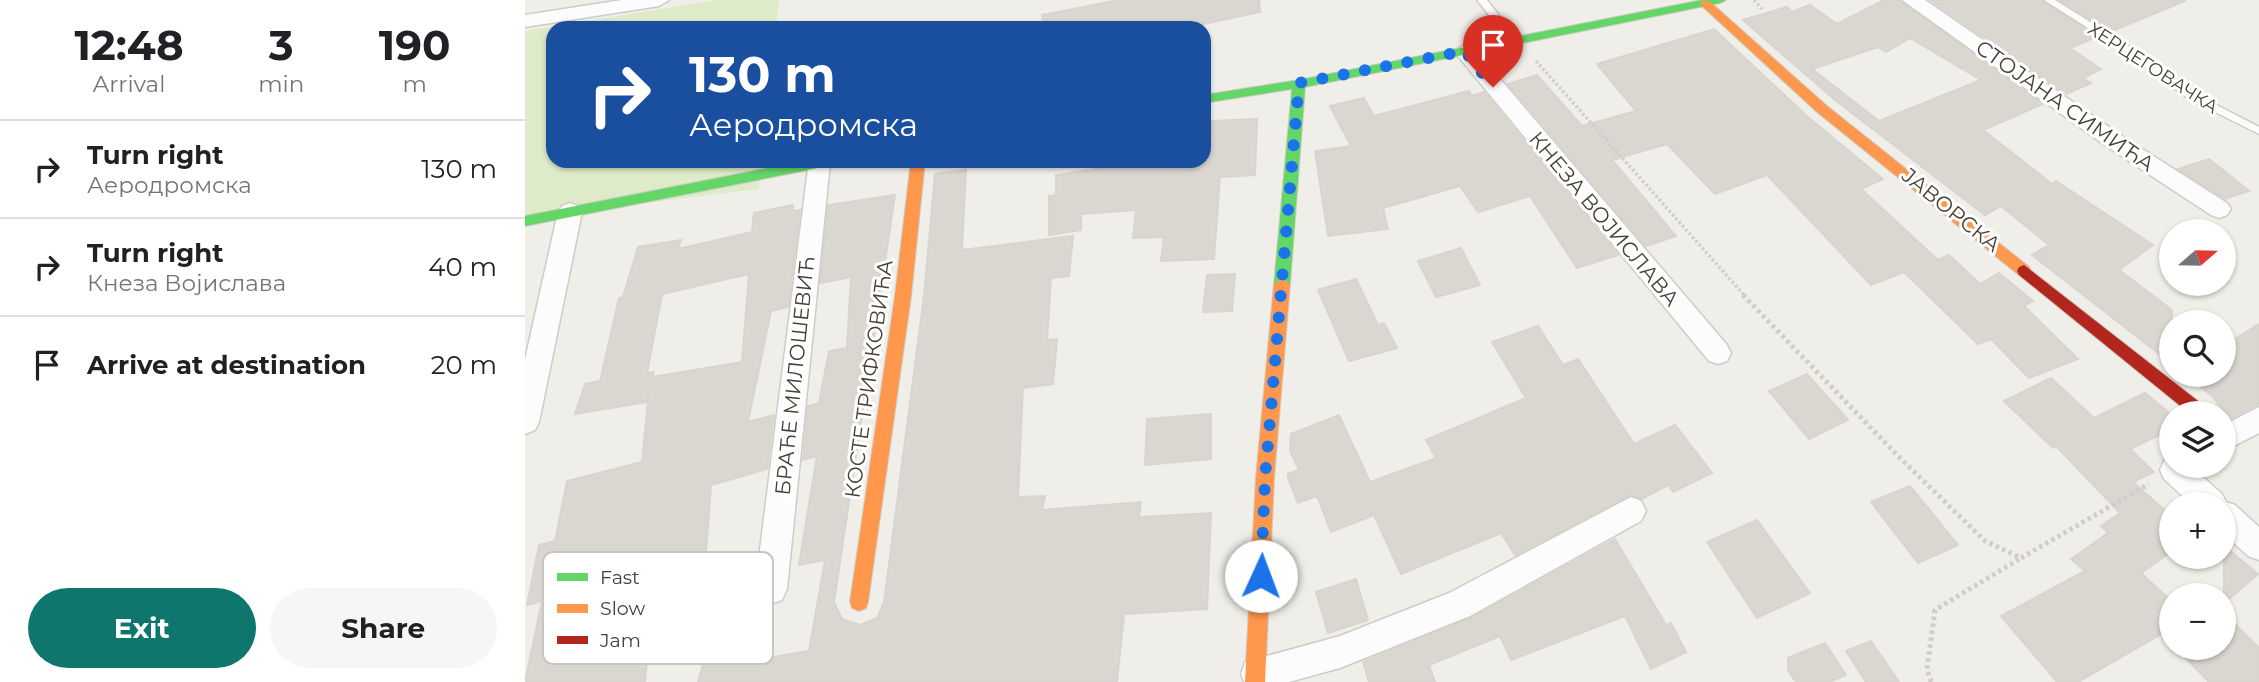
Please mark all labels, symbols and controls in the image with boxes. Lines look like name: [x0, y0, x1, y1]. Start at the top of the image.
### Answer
pin: [1463, 15, 1523, 87]
street label: ХЕРЦЕГОВАЧКА: [2084, 18, 2223, 119]
text: 12:48: [74, 19, 184, 71]
text: 3: [269, 19, 294, 71]
text: 190: [379, 19, 451, 71]
icon: arrive: [1474, 26, 1512, 64]
street label: СТОЈАНА СИМИЋА: [1971, 35, 2160, 177]
text: 130 m: [689, 45, 836, 104]
icon: right: [574, 49, 665, 140]
text: Arrival: [93, 70, 165, 98]
text: min: [258, 70, 304, 98]
text: m: [402, 70, 427, 98]
text: Аеродромска: [689, 105, 918, 144]
street label: КНЕЗА ВОЈИСЛАВА: [1524, 126, 1685, 311]
text: Turn right: [87, 139, 223, 171]
icon: right: [28, 150, 66, 188]
text: 130 m: [421, 153, 497, 185]
street label: ЈАВОРСКА: [1897, 162, 2006, 257]
text: Аеродромска: [87, 171, 252, 199]
north arrow: [2159, 219, 2237, 296]
map controls: [2159, 219, 2236, 660]
text: Turn right: [87, 237, 223, 269]
icon: right: [28, 248, 66, 286]
text: 40 m: [428, 251, 497, 283]
street label: БРАЋЕ МИЛОШЕВИЋ: [770, 255, 819, 497]
street label: КОСТЕ ТРИФКОВИЋА: [839, 258, 898, 500]
text: Кнеза Војислава: [87, 269, 286, 297]
button: search: [2159, 310, 2236, 387]
icon: arrive: [28, 346, 66, 384]
text: Arrive at destination: [87, 349, 366, 381]
text: 20 m: [431, 349, 497, 381]
button: layers: [2159, 401, 2236, 478]
button: +: [2159, 492, 2236, 569]
position arrow: [1224, 539, 1298, 613]
legend: [543, 552, 773, 664]
text: Fast: [600, 566, 640, 589]
button: −: [2159, 583, 2236, 660]
button: Exit: [28, 588, 256, 668]
button: Share: [270, 588, 497, 668]
text: Slow: [600, 597, 645, 620]
text: Jam: [599, 629, 641, 652]

